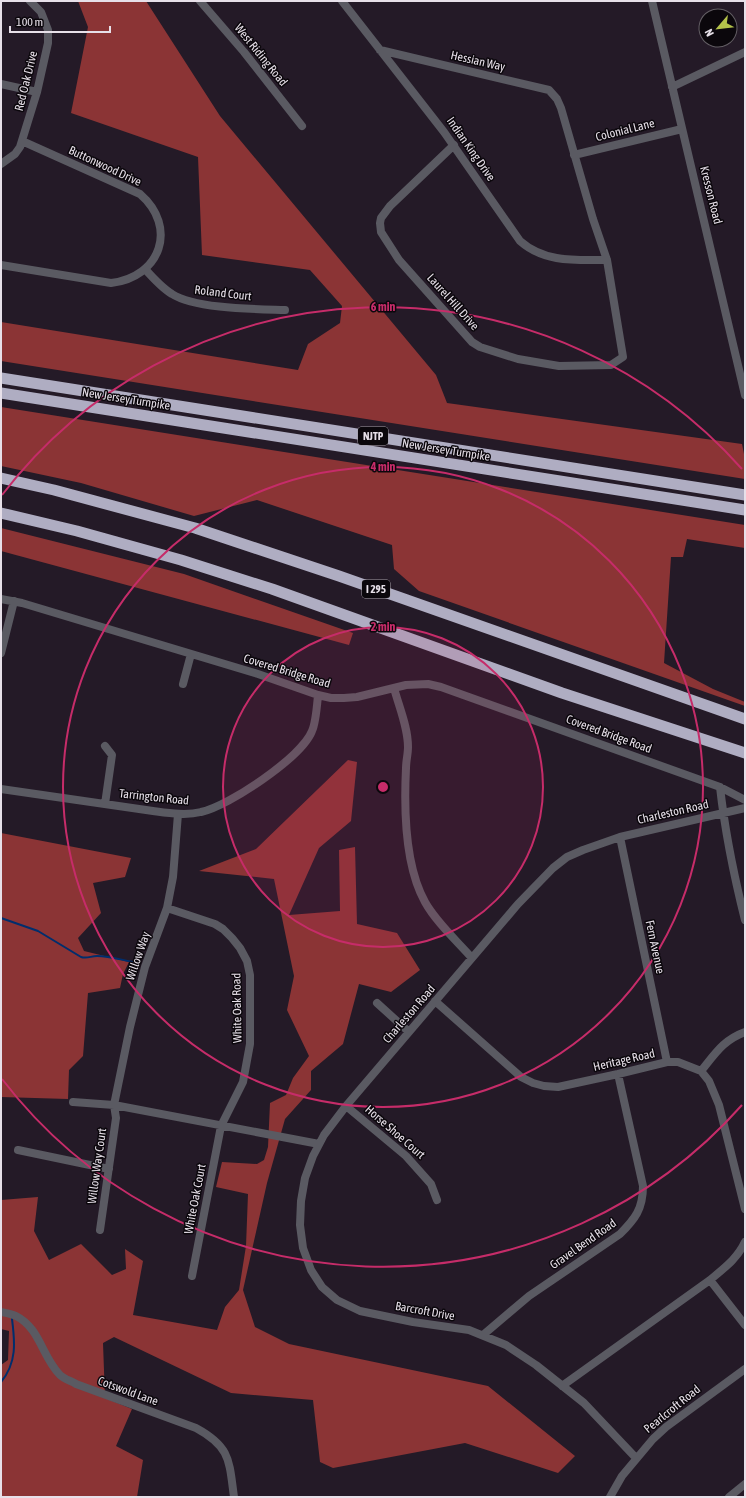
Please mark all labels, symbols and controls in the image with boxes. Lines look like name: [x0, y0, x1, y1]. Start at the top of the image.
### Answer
scale bar: [10, 8, 110, 34]
north arrow: [698, 8, 738, 48]
text: 100 m: [16, 15, 43, 29]
street label: West Riding Road: [232, 21, 290, 89]
text: N: [702, 27, 716, 38]
street label: Hessian Way: [449, 48, 507, 74]
street label: Red Oak Drive: [12, 49, 40, 113]
street label: Indian King Drive: [444, 114, 498, 184]
street label: Colonial Lane: [594, 116, 656, 144]
street label: Buttonwood Drive: [66, 143, 144, 189]
street label: Kresson Road: [697, 165, 725, 225]
street label: Laurel Hill Drive: [424, 271, 482, 333]
street label: Roland Court: [194, 283, 253, 304]
text: 6 min: [371, 300, 395, 314]
street label: New Jersey Turnpike: [81, 385, 171, 413]
road number: NJTP: [358, 427, 388, 445]
street label: New Jersey Turnpike: [401, 436, 491, 464]
text: 4 min: [370, 460, 395, 474]
road number: I 295: [362, 580, 390, 598]
text: 2 min: [371, 620, 395, 634]
street label: Covered Bridge Road: [242, 651, 332, 691]
street label: Covered Bridge Road: [564, 712, 654, 756]
centre of rings: [376, 780, 390, 794]
street label: Tarrington Road: [118, 786, 190, 808]
street label: Charleston Road: [636, 797, 710, 827]
street label: Fern Avenue: [643, 919, 667, 975]
street label: Willow Way: [123, 930, 153, 982]
street label: White Oak Road: [229, 973, 245, 1043]
street label: Charleston Road: [380, 982, 438, 1046]
street label: Heritage Road: [592, 1046, 656, 1074]
street label: Horse Shoe Court: [362, 1102, 428, 1162]
street label: Willow Way Court: [85, 1127, 109, 1205]
street label: White Oak Court: [181, 1162, 209, 1235]
street label: Gravel Bend Road: [547, 1216, 619, 1272]
street label: Barcroft Drive: [394, 1299, 456, 1323]
street label: Cotswold Lane: [96, 1374, 160, 1408]
street label: Pearlcroft Road: [641, 1382, 703, 1436]

